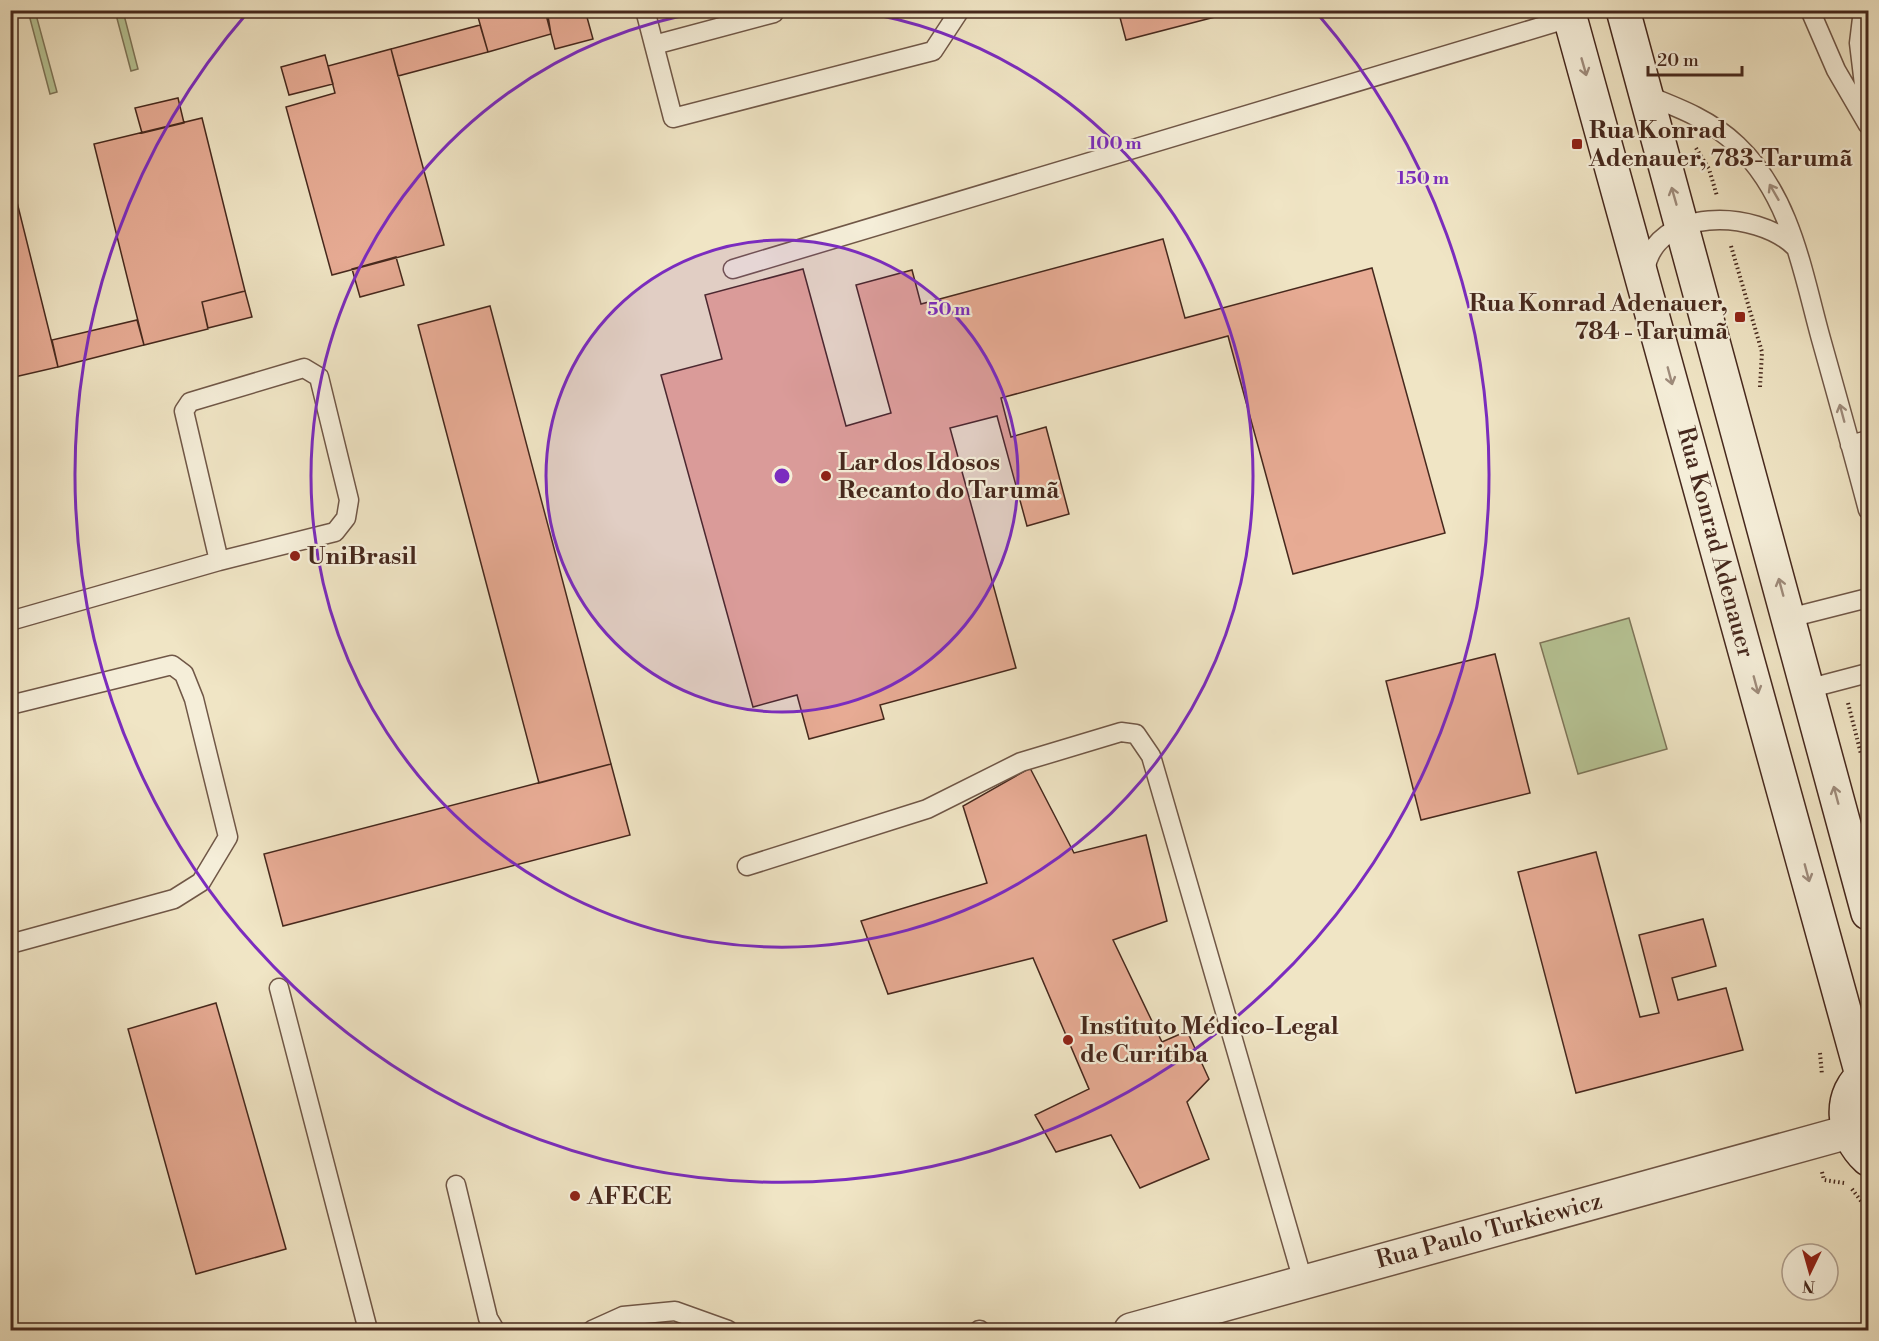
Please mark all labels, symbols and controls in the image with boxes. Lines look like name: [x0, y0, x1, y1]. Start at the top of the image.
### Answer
scale bar: [1648, 39, 1742, 77]
text: 20 m: [1657, 49, 1699, 72]
one-way arrow: [1579, 57, 1590, 76]
place label: Rua Konrad Adenauer, 783-Tarumã: [1588, 116, 1853, 174]
text: 100 m: [1088, 132, 1142, 155]
marker: Rua Konrad Adenauer, 783-Tarumã: [1570, 137, 1584, 151]
text: 150 m: [1397, 167, 1450, 190]
one-way arrow: [1768, 184, 1780, 201]
one-way arrow: [1668, 187, 1679, 206]
place label: Rua Konrad Adenauer, 784 - Tarumã: [1469, 289, 1729, 347]
text: 50 m: [927, 298, 971, 321]
marker: Rua Konrad Adenauer, 784 - Tarumã: [1733, 310, 1747, 324]
one-way arrow: [1665, 366, 1677, 385]
one-way arrow: [1835, 404, 1847, 423]
street label: Rua Konrad Adenauer: [1670, 423, 1760, 661]
place label: Lar dos Idosos Recanto do Tarumã: [838, 448, 1060, 506]
centre of rings: [772, 466, 792, 486]
marker: Lar dos Idosos Recanto do Tarumã: [819, 469, 833, 483]
place label: UniBrasil: [307, 542, 417, 572]
marker: UniBrasil: [288, 549, 302, 563]
one-way arrow: [1775, 578, 1786, 597]
one-way arrow: [1750, 676, 1762, 695]
one-way arrow: [1830, 786, 1842, 805]
one-way arrow: [1802, 864, 1813, 883]
place label: Instituto Médico-Legal de Curitiba: [1080, 1012, 1339, 1070]
marker: Instituto Médico-Legal de Curitiba: [1061, 1033, 1075, 1047]
place label: AFECE: [586, 1182, 671, 1212]
street label: Rua Paulo Turkiewicz: [1373, 1186, 1606, 1276]
marker: AFECE: [568, 1189, 582, 1203]
north arrow: [1780, 1242, 1840, 1302]
text: N: [1801, 1275, 1816, 1296]

